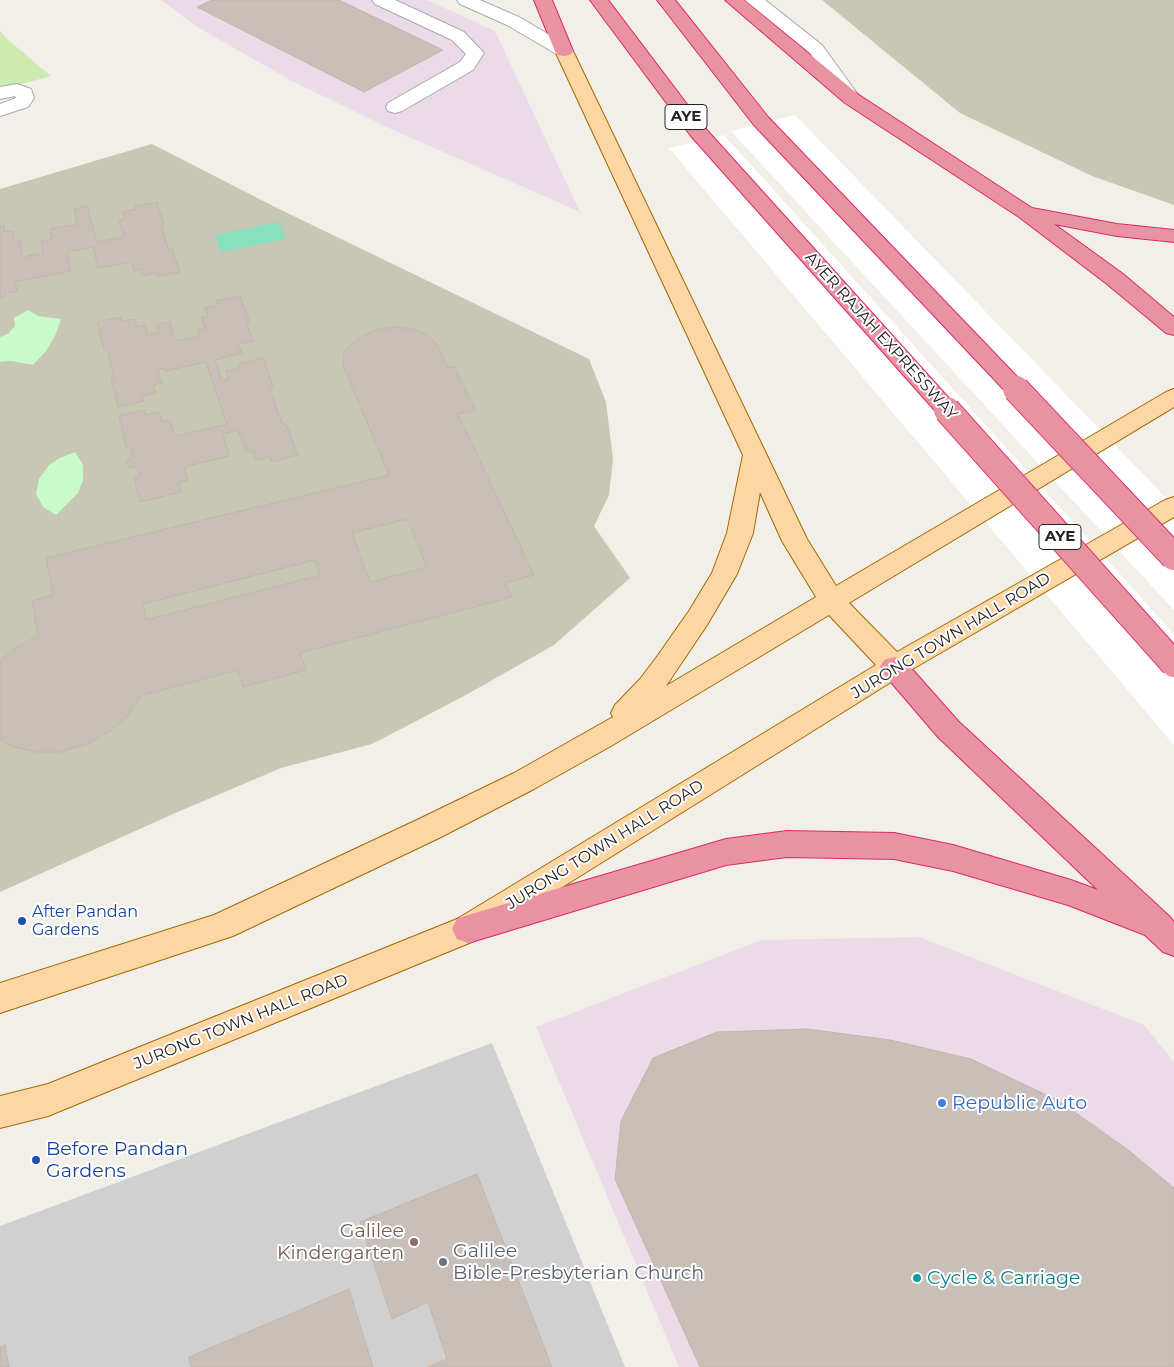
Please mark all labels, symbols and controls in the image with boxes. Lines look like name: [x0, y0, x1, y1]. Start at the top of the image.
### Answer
road number: AYE: [665, 104, 707, 130]
street label: AYER RAJAH EXPRESSWAY: [801, 248, 961, 424]
road number: AYE: [1039, 524, 1081, 550]
street label: JURONG TOWN HALL ROAD: [848, 569, 1054, 703]
street label: JURONG TOWN HALL ROAD: [503, 776, 707, 914]
place label: After Pandan Gardens: [32, 902, 138, 940]
marker: After Pandan Gardens: [16, 915, 28, 927]
street label: JURONG TOWN HALL ROAD: [131, 970, 351, 1074]
place label: Republic Auto: [952, 1092, 1087, 1114]
marker: Republic Auto: [936, 1097, 948, 1109]
place label: Before Pandan Gardens: [46, 1138, 188, 1182]
marker: Before Pandan Gardens: [30, 1154, 42, 1166]
place label: Galilee Kindergarten: [277, 1220, 404, 1264]
marker: Galilee Kindergarten: [408, 1236, 420, 1248]
place label: Galilee Bible-Presbyterian Church: [453, 1240, 704, 1284]
marker: Galilee Bible-Presbyterian Church: [437, 1256, 449, 1268]
place label: Cycle & Carriage: [927, 1267, 1081, 1289]
marker: Cycle & Carriage: [911, 1272, 923, 1284]

